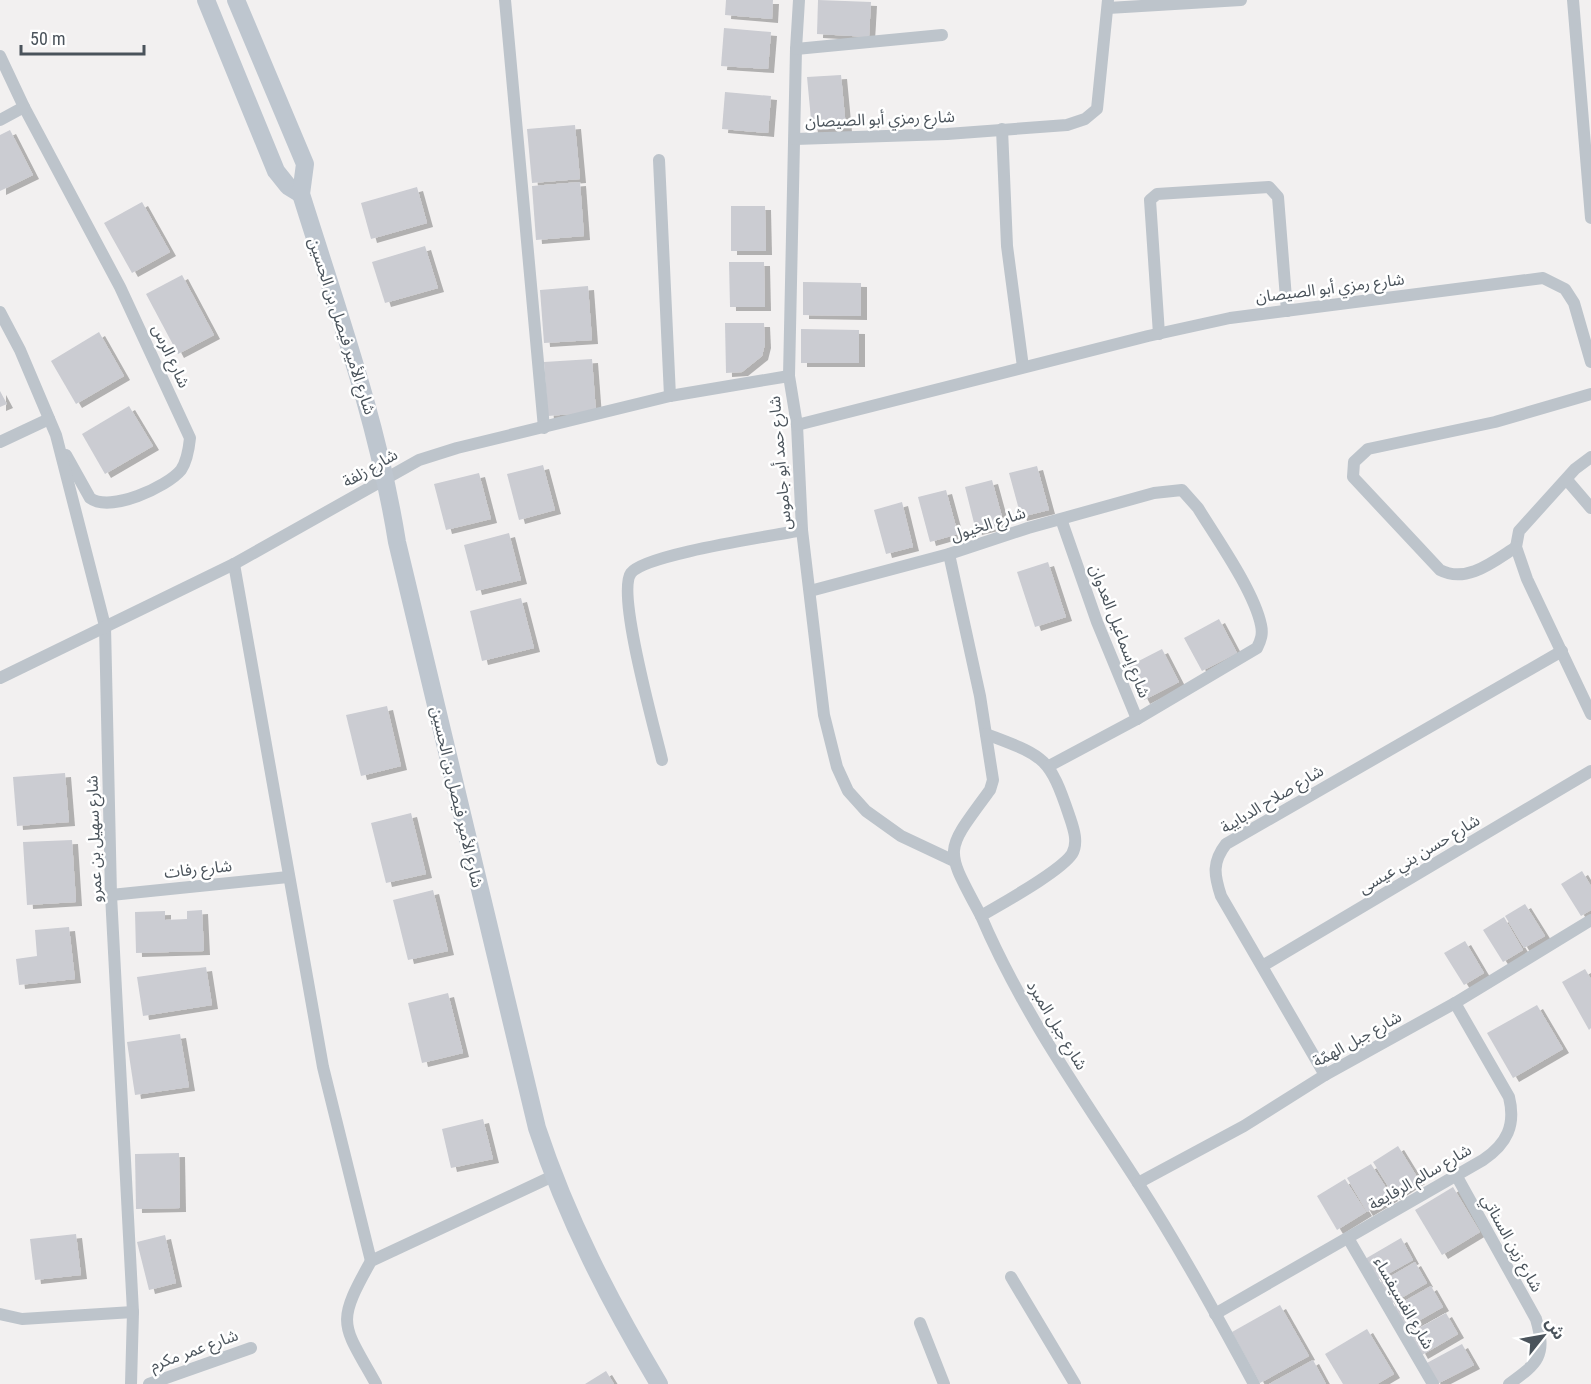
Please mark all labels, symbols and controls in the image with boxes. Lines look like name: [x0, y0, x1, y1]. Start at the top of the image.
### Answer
scale bar: [21, 18, 144, 56]
text: 50 m: [30, 28, 65, 49]
street label: شارع رمزي أبو الصيصان: [805, 107, 955, 134]
street label: شارع الأمير فيصل بن الحسين: [302, 235, 380, 418]
street label: شارع رمزي أبو الصيصان: [1254, 269, 1406, 310]
street label: شارع الرس: [145, 321, 194, 392]
street label: شارع حمد أبو جاموس: [765, 395, 798, 531]
street label: شارع زلفة: [339, 445, 402, 494]
street label: شارع الخيول: [948, 503, 1029, 548]
street label: شارع إسماعيل العدوان: [1083, 562, 1154, 701]
street label: شارع الأمير فيصل بن الحسين: [424, 705, 487, 890]
street label: شارع صلاح الدبايبة: [1217, 761, 1328, 840]
street label: شارع سهيل بن عمرو: [82, 775, 109, 903]
street label: شارع حسن بني عيسى: [1355, 810, 1485, 900]
street label: شارع رفات: [163, 856, 233, 885]
street label: شارع جبل المبرد: [1020, 977, 1091, 1075]
street label: شارع جبل الهمّة: [1309, 1007, 1406, 1074]
street label: شارع سالم الرفايعة: [1365, 1140, 1476, 1217]
street label: شارع زين السناتي: [1475, 1191, 1547, 1297]
street label: شارع الفسيفساء: [1367, 1254, 1438, 1354]
north arrow: [1513, 1306, 1573, 1366]
text: ش: [1542, 1314, 1569, 1343]
street label: شارع عمر مكرم: [147, 1325, 242, 1378]

